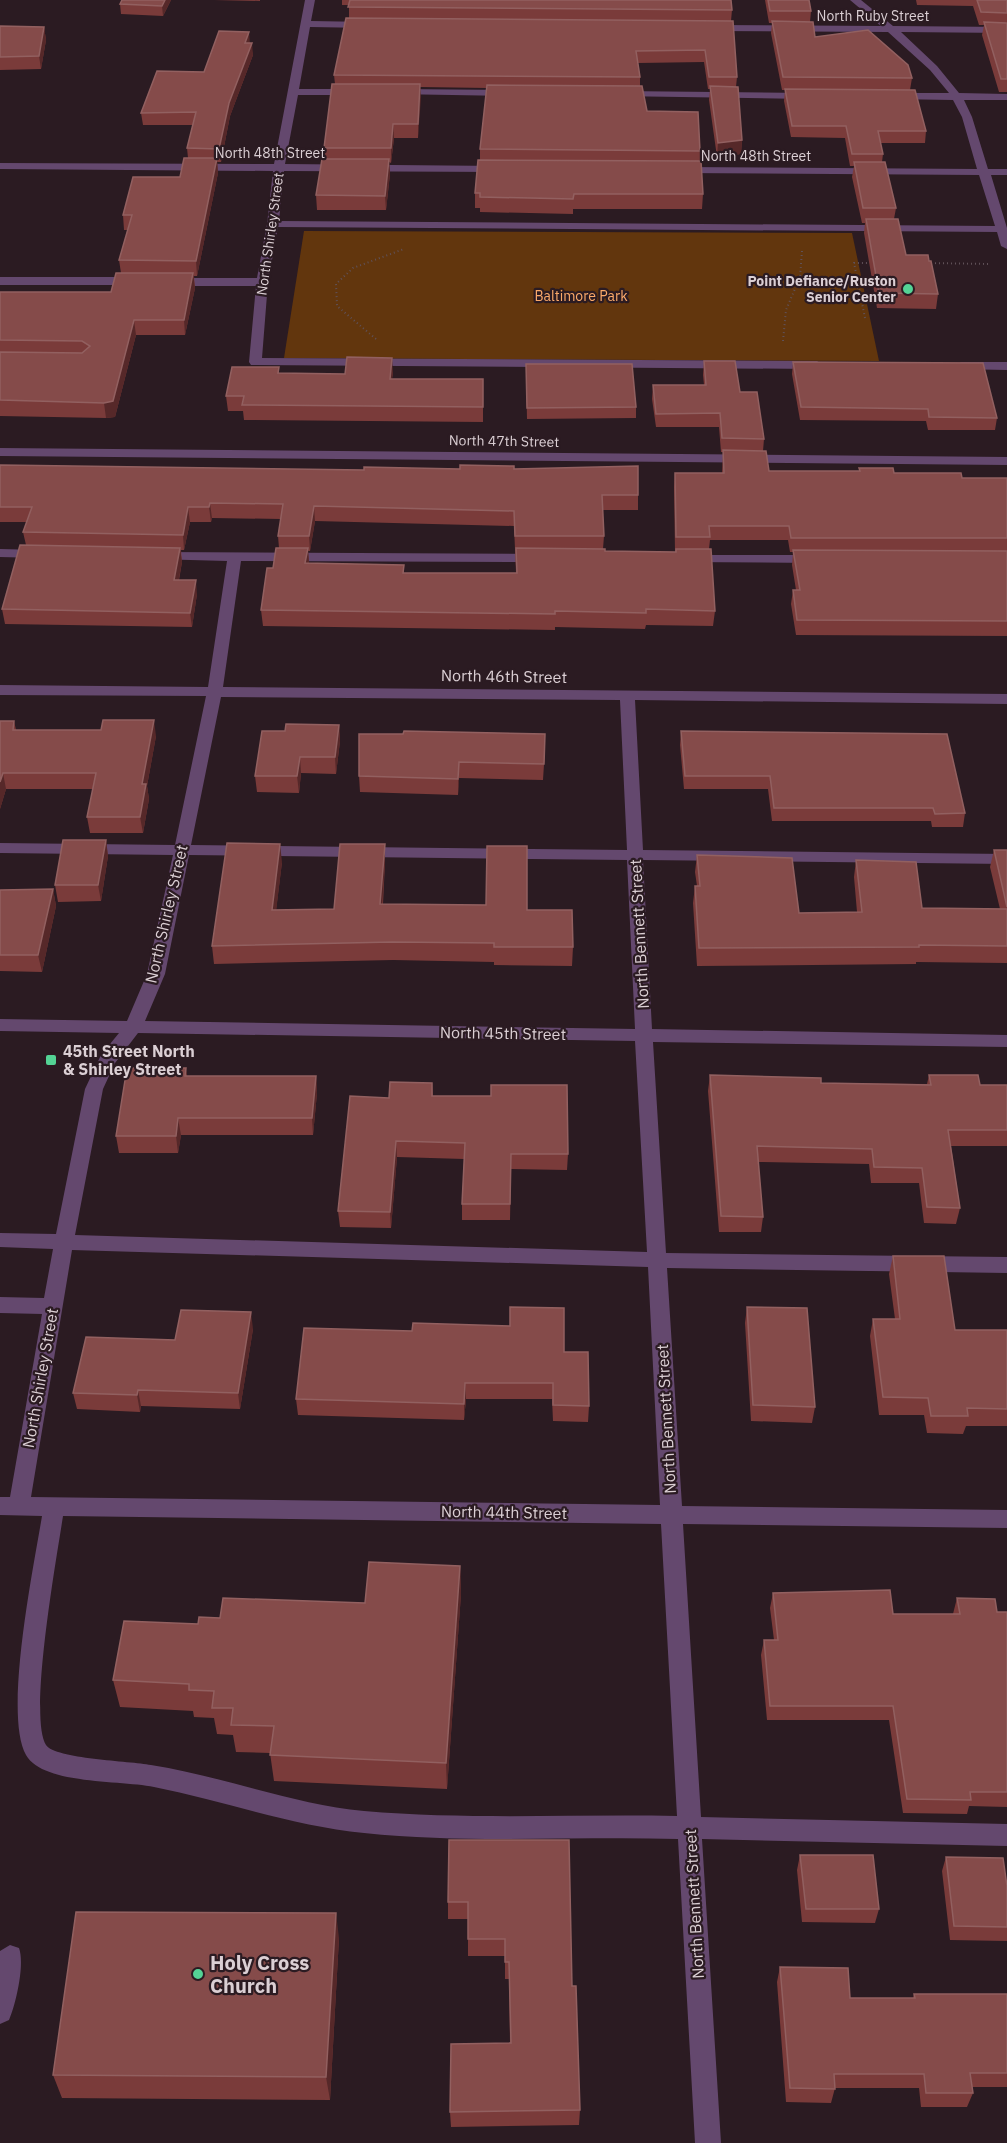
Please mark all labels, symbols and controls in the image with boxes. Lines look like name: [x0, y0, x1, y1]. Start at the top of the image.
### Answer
street label: North Ruby Street: [817, 7, 929, 25]
street label: North 48th Street: [215, 144, 325, 162]
street label: North 48th Street: [701, 147, 811, 165]
street label: North Shirley Street: [252, 171, 288, 297]
place label: Point Defiance/Ruston Senior Center: [747, 272, 896, 306]
marker: Point Defiance/Ruston Senior Center: [901, 282, 915, 296]
park label: Baltimore Park: [534, 287, 628, 305]
street label: North 47th Street: [449, 431, 559, 451]
street label: North 46th Street: [441, 665, 567, 687]
street label: North Shirley Street: [140, 843, 192, 985]
street label: North Bennett Street: [625, 859, 653, 1009]
street label: North 45th Street: [440, 1022, 566, 1044]
place label: 45th Street North & Shirley Street: [63, 1041, 195, 1079]
marker: 45th Street North & Shirley Street: [44, 1053, 58, 1067]
street label: North Shirley Street: [18, 1307, 62, 1449]
street label: North Bennett Street: [652, 1344, 680, 1494]
street label: North 44th Street: [441, 1501, 567, 1523]
street label: North Bennett Street: [680, 1829, 708, 1979]
place label: Holy Cross Church: [210, 1949, 309, 1999]
marker: Holy Cross Church: [191, 1967, 205, 1981]

